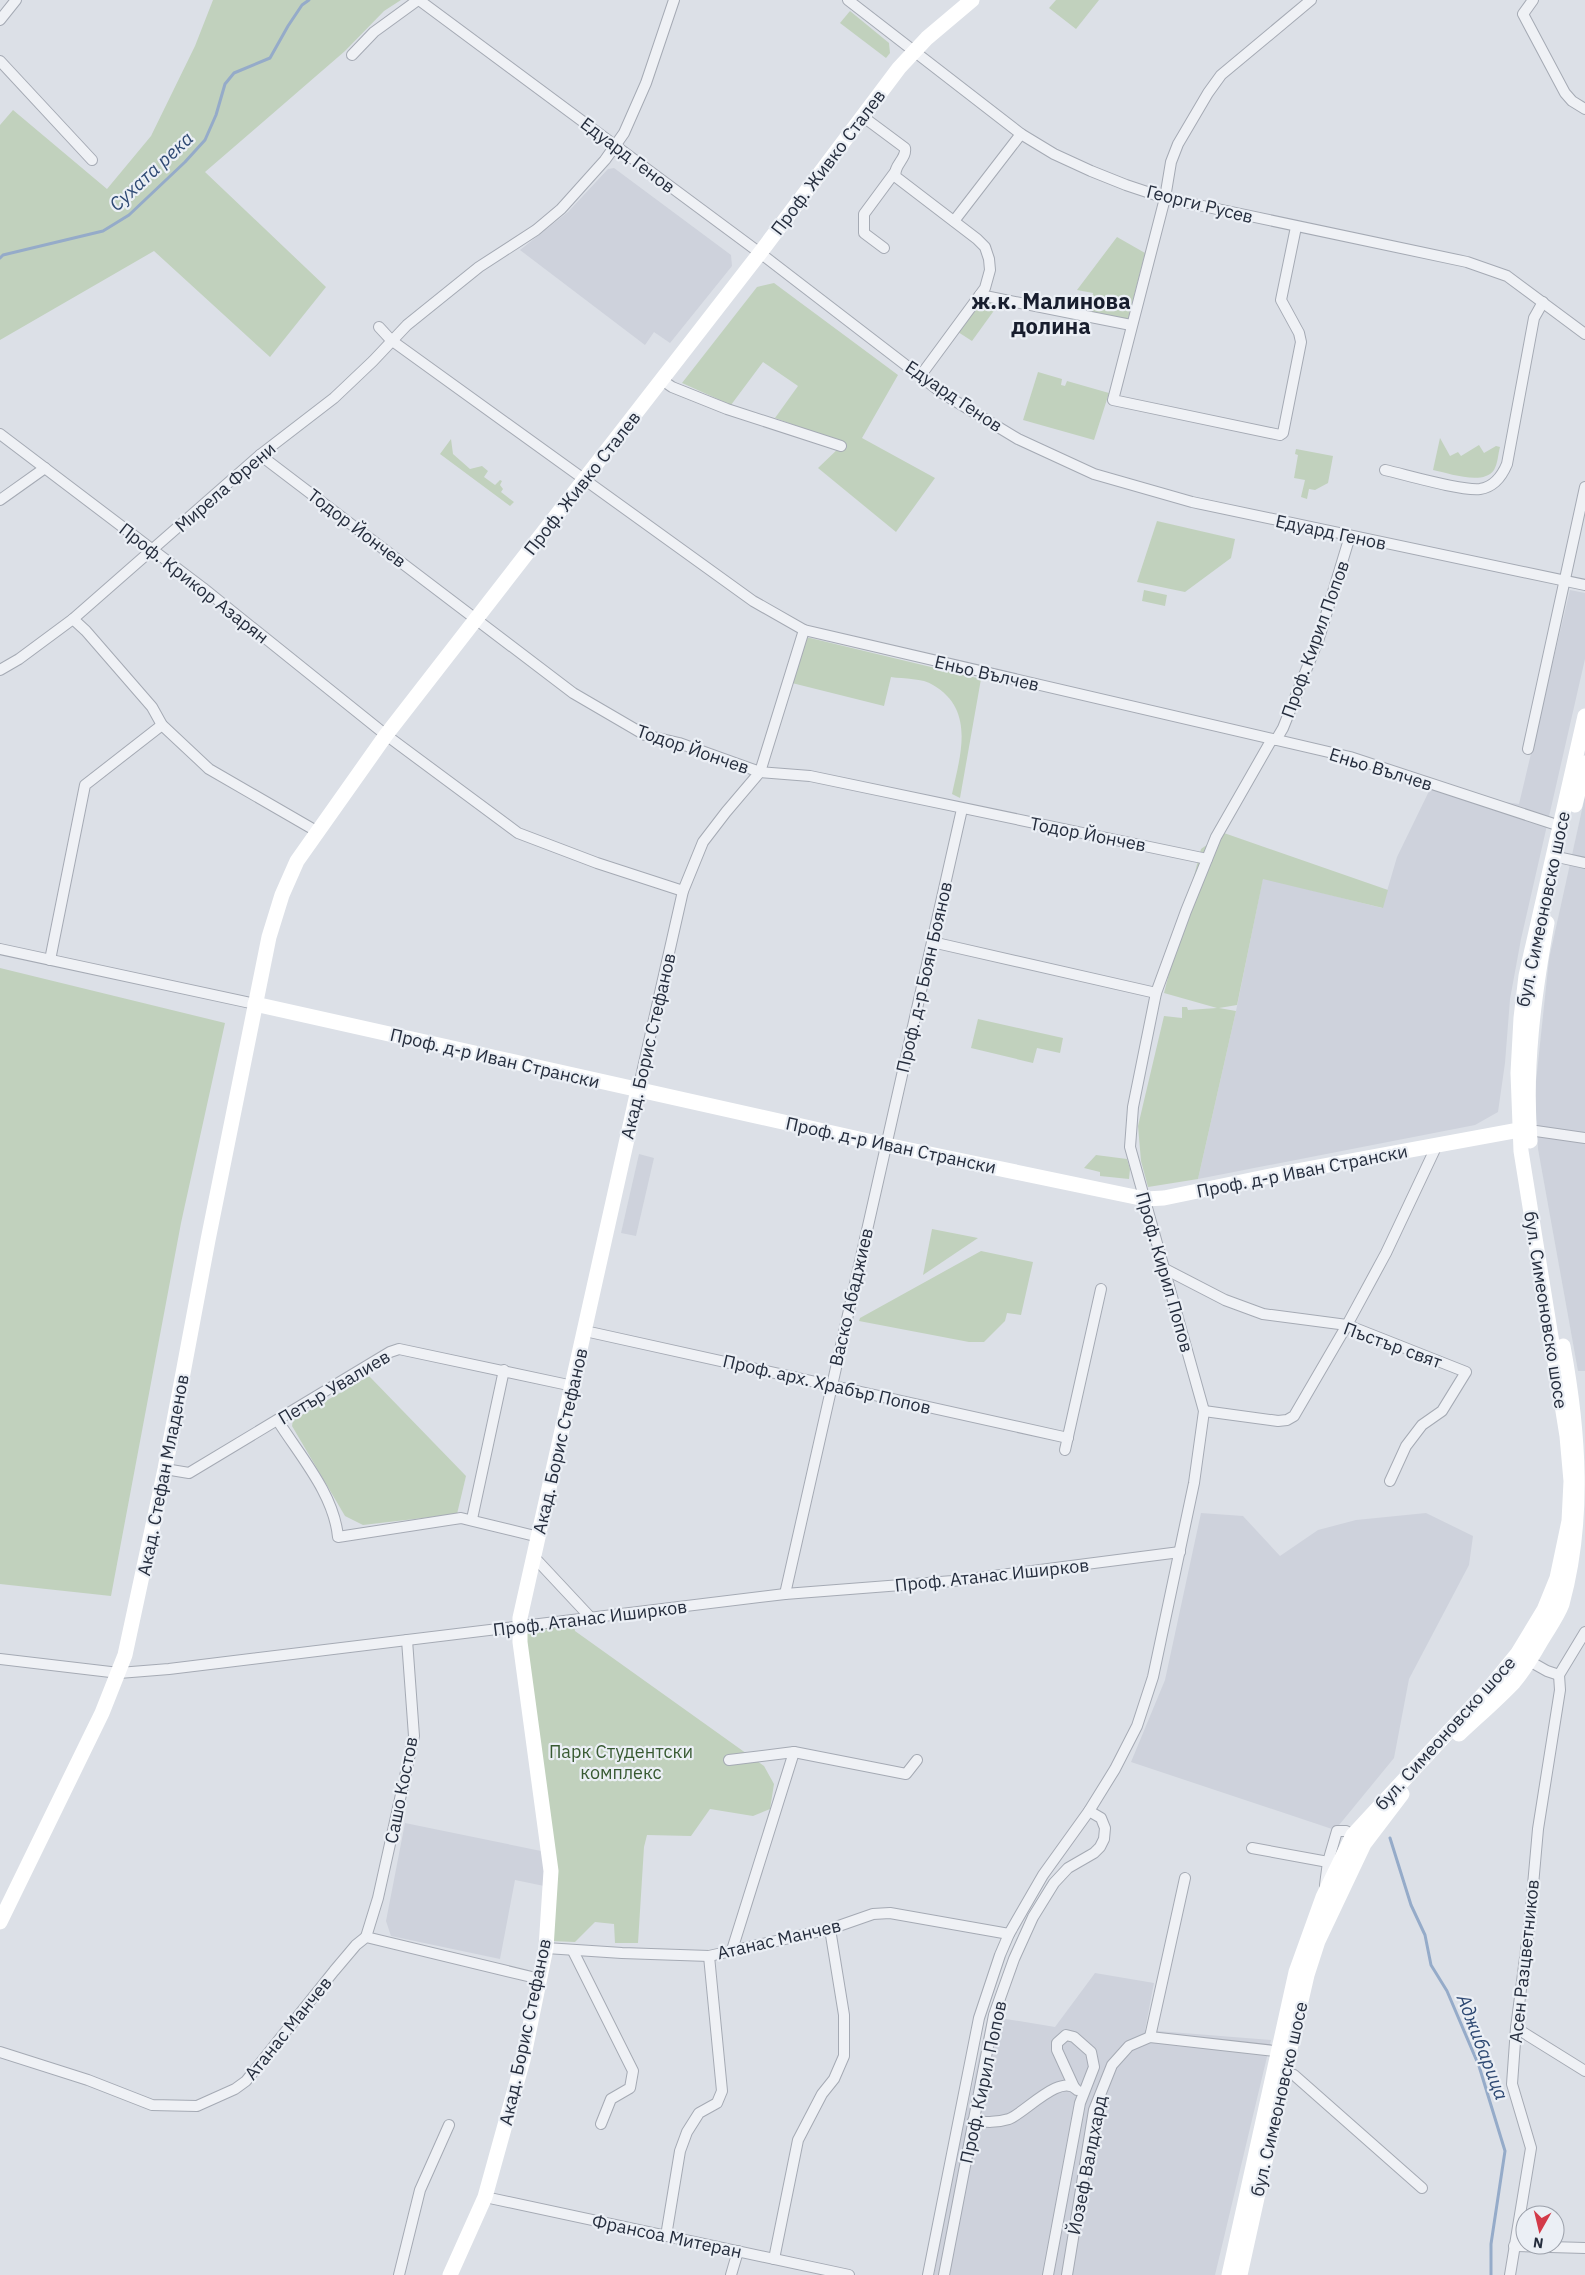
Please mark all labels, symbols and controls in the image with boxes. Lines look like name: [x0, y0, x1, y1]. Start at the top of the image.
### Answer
street label: Проф. Живко Сталев: [766, 85, 890, 239]
street label: Едуард Генов: [576, 112, 680, 198]
water label: Сухата река: [104, 126, 198, 216]
street label: Георги Русев: [1144, 180, 1256, 228]
district label: ж.к. Малинова долина: [971, 286, 1131, 340]
street label: Едуард Генов: [901, 355, 1007, 437]
street label: Проф. Живко Сталев: [519, 406, 645, 560]
street label: Мирела Френи: [170, 437, 280, 537]
street label: Тодор Йончев: [303, 483, 411, 573]
street label: Едуард Генов: [1274, 509, 1388, 555]
street label: Проф. Крикор Азарян: [115, 517, 273, 649]
street label: Проф. Кирил Попов: [1276, 557, 1354, 721]
street label: Еньо Вълчев: [932, 650, 1042, 696]
street label: Тодор Йончев: [634, 719, 752, 779]
street label: Еньо Вълчев: [1327, 742, 1435, 796]
street label: бул. Симеоновско шосе: [1511, 809, 1575, 1009]
street label: Тодор Йончев: [1028, 811, 1148, 857]
street label: Проф. д-р Боян Боянов: [891, 879, 957, 1075]
street label: Акад. Борис Стефанов: [615, 951, 681, 1141]
street label: Проф. д-р Иван Странски: [388, 1023, 602, 1093]
street label: Проф. д-р Иван Странски: [784, 1111, 998, 1179]
street label: Проф. д-р Иван Странски: [1195, 1139, 1409, 1203]
street label: Проф. Кирил Попов: [1131, 1189, 1199, 1355]
street label: бул. Симеоновско шосе: [1519, 1210, 1573, 1410]
street label: Васко Абаджиев: [824, 1226, 878, 1368]
street label: Пъстър свят: [1341, 1317, 1446, 1374]
street label: Петър Увалиев: [274, 1345, 394, 1429]
street label: Акад. Борис Стефанов: [527, 1346, 593, 1536]
street label: Проф. арх. Храбър Попов: [721, 1349, 933, 1419]
street label: Акад. Стефан Младенов: [132, 1372, 194, 1578]
street label: Проф. Атанас Иширков: [894, 1553, 1090, 1597]
street label: Проф. Атанас Иширков: [492, 1595, 688, 1641]
street label: бул. Симеоновско шосе: [1370, 1651, 1520, 1815]
street label: Сашо Костов: [379, 1735, 423, 1845]
park label: Парк Студентски комплекс: [549, 1740, 693, 1784]
street label: Асен Разцветников: [1504, 1878, 1544, 2044]
street label: Атанас Манчев: [715, 1914, 843, 1964]
street label: Акад. Борис Стефанов: [494, 1936, 556, 2128]
street label: Атанас Манчев: [239, 1972, 337, 2084]
water label: Аджибарица: [1451, 1990, 1514, 2103]
street label: Проф. Кирил Попов: [954, 1998, 1012, 2166]
street label: бул. Симеоновско шосе: [1245, 1999, 1313, 2199]
street label: Йозеф Валдхард: [1062, 2093, 1112, 2237]
north arrow: [1515, 2205, 1565, 2255]
street label: Франсоа Митеран: [590, 2209, 744, 2263]
text: N: [1532, 2233, 1544, 2252]

